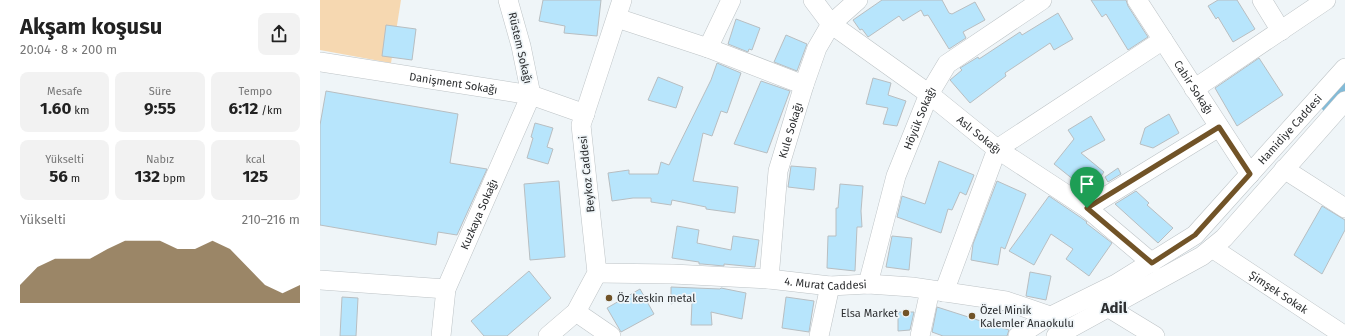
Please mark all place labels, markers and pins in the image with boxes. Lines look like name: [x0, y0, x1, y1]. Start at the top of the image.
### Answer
pin: [1070, 167, 1104, 208]
place label: Öz keskin metal: [617, 291, 695, 305]
marker: Öz keskin metal: [604, 293, 614, 303]
place label: Özel Minik Kalemler Anaokulu: [980, 303, 1074, 330]
place label: Elsa Market: [841, 307, 898, 320]
marker: Elsa Market: [901, 308, 911, 318]
marker: Özel Minik Kalemler Anaokulu: [967, 311, 977, 321]

